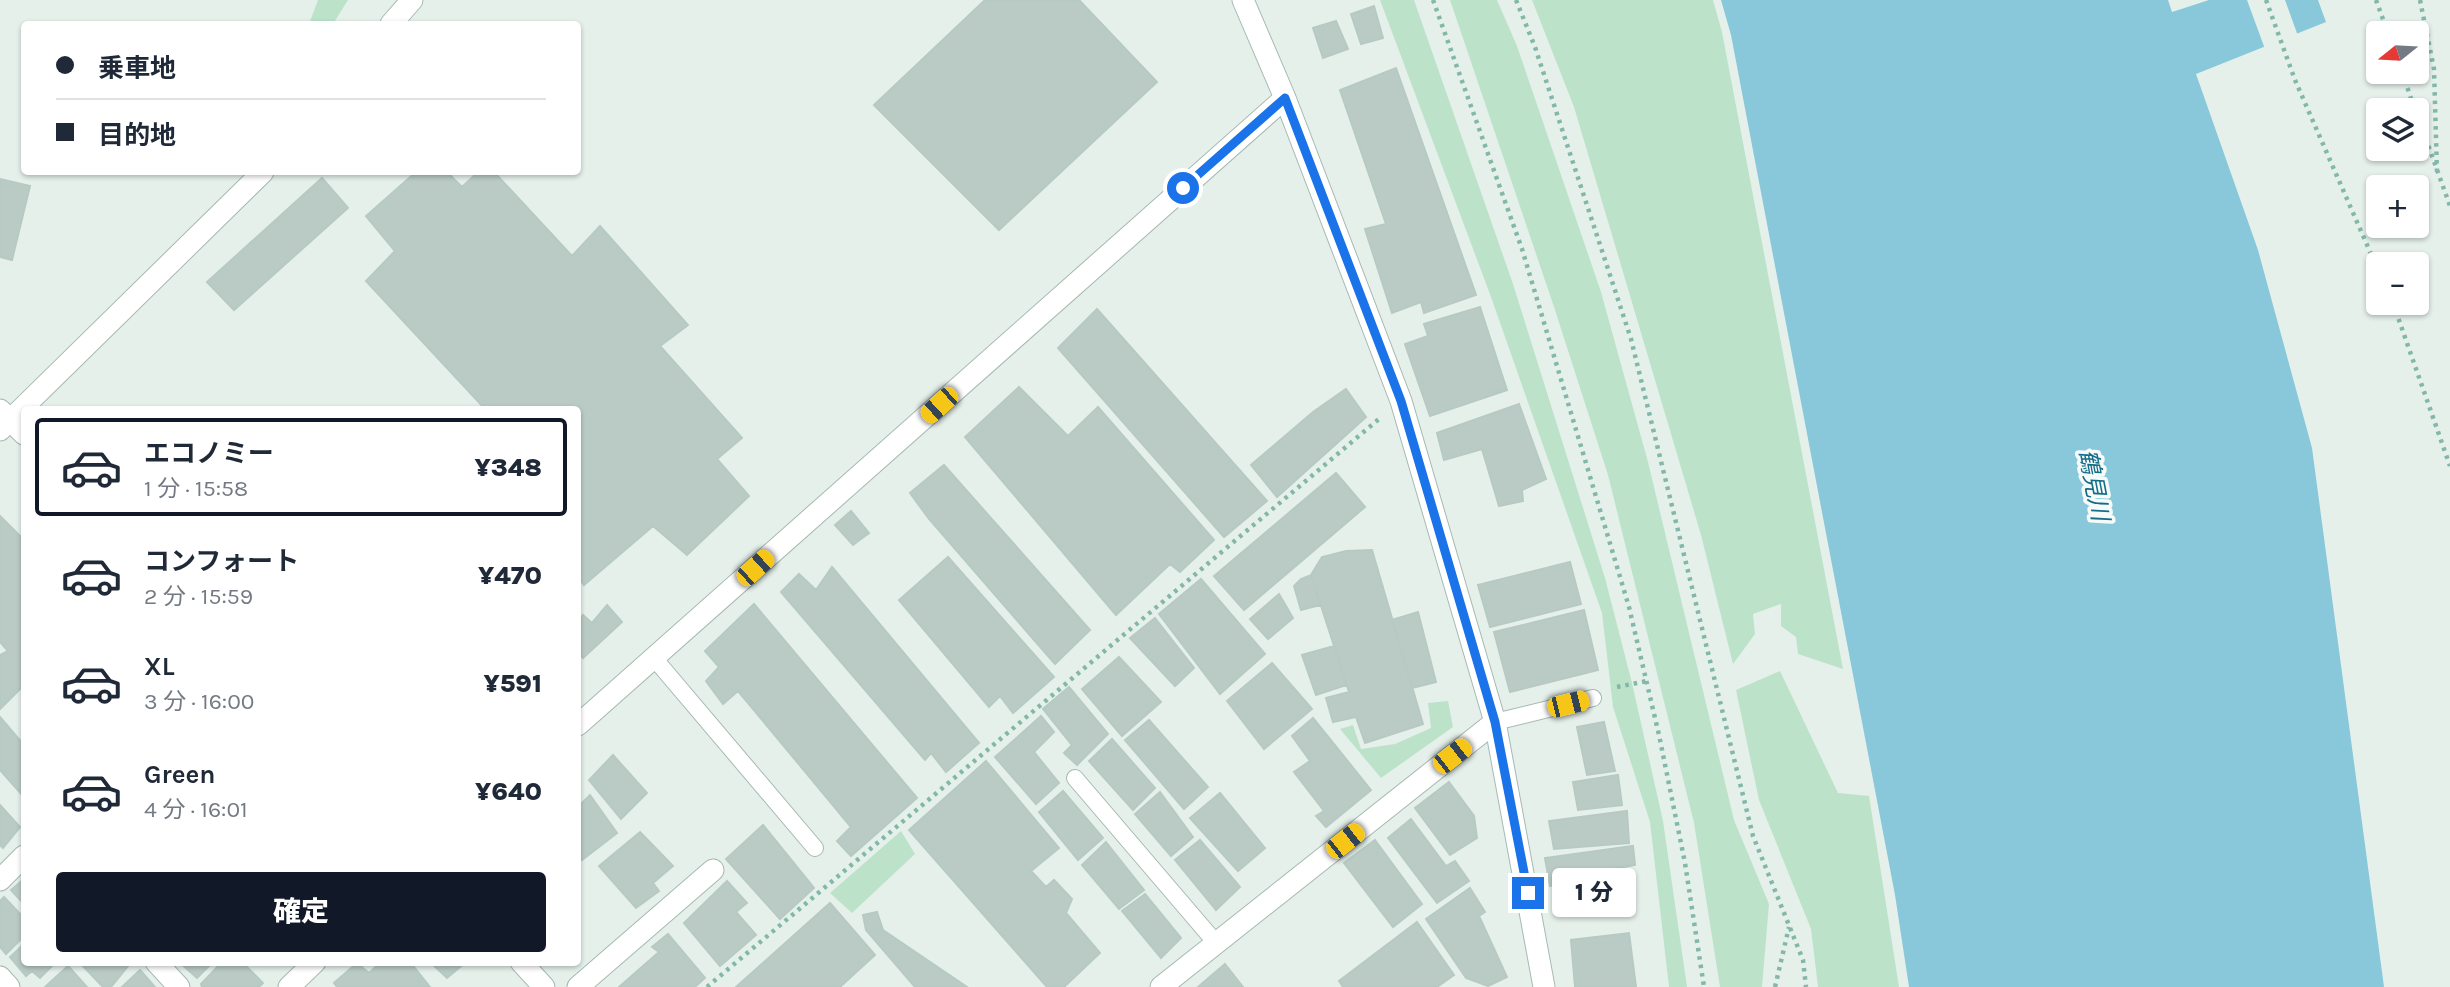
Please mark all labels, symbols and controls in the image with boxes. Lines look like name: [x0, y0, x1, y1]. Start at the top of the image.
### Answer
north arrow: [2366, 21, 2429, 84]
map controls: [2366, 21, 2429, 315]
text: 乗車地: [98, 53, 176, 84]
button: layers: [2366, 98, 2429, 161]
text: 目的地: [98, 120, 176, 151]
route start: [1167, 172, 1199, 204]
button: +: [2366, 175, 2429, 238]
button: −: [2366, 252, 2429, 315]
car: [917, 383, 962, 427]
icon: car: [60, 436, 123, 499]
text: エコノミー: [144, 438, 274, 469]
water label: 鶴見川: [2073, 447, 2115, 526]
text: ¥348: [475, 452, 542, 483]
text: 1 分 · 15:58: [144, 475, 248, 502]
icon: car: [60, 544, 123, 607]
text: コンフォート: [144, 546, 299, 577]
car: [733, 546, 778, 590]
text: ¥470: [478, 560, 542, 591]
text: 2 分 · 15:59: [144, 583, 253, 610]
text: XL: [144, 651, 175, 682]
icon: car: [60, 652, 123, 715]
text: ¥591: [483, 668, 542, 699]
text: 3 分 · 16:00: [144, 688, 254, 715]
car: [1546, 689, 1591, 719]
car: [1429, 735, 1476, 777]
text: Green: [144, 759, 216, 790]
icon: car: [60, 760, 123, 823]
text: ¥640: [475, 776, 542, 807]
text: 4 分 · 16:01: [144, 796, 248, 823]
car: [1322, 820, 1369, 862]
callout: 1 分: [1552, 868, 1636, 917]
button: 確定: [56, 872, 546, 952]
route end: [1512, 877, 1544, 909]
text: 1 分: [1575, 879, 1613, 906]

